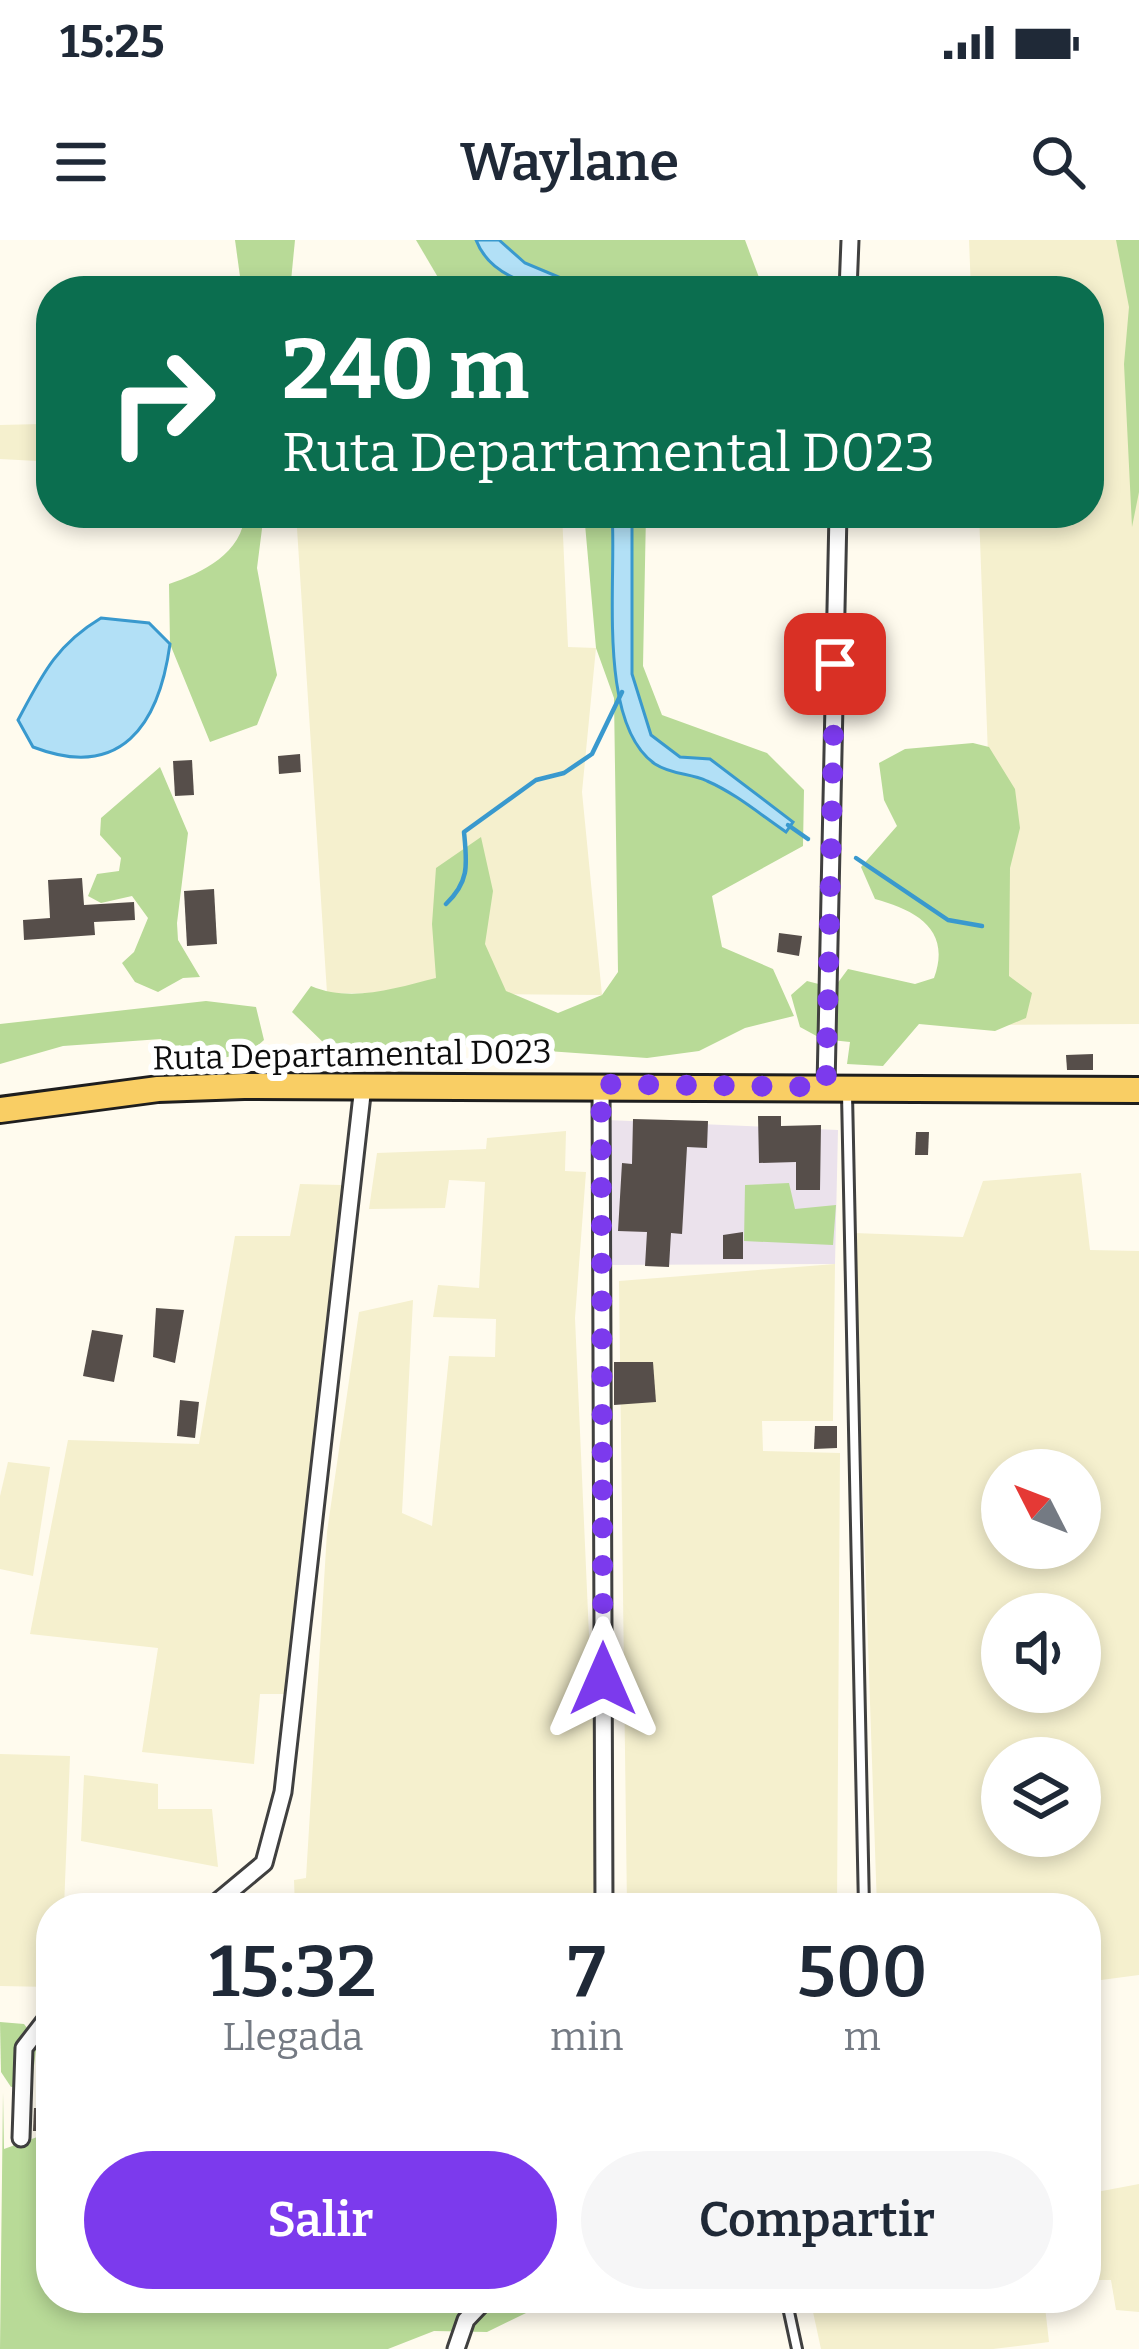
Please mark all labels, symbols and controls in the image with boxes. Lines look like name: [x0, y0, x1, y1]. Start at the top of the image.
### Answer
text: 15:25: [60, 15, 165, 69]
icon: menu: [48, 129, 114, 195]
icon: search: [1025, 129, 1091, 195]
text: Waylane: [460, 130, 679, 194]
text: 240 m: [282, 319, 529, 420]
icon: right: [84, 324, 240, 480]
text: Ruta Departamental D023: [282, 421, 935, 485]
pin: [784, 613, 886, 715]
icon: arrive: [802, 631, 868, 697]
street label: Ruta Departamental D023: [152, 1032, 552, 1078]
north arrow: [981, 1449, 1101, 1569]
map controls: [981, 1449, 1101, 1857]
button: sound: [981, 1593, 1101, 1713]
position arrow: [540, 1616, 666, 1742]
button: layers: [981, 1737, 1101, 1857]
text: 15:32: [209, 1929, 377, 2015]
text: 7: [568, 1929, 606, 2015]
text: 500: [797, 1929, 928, 2015]
text: Llegada: [223, 2014, 363, 2060]
text: min: [550, 2014, 623, 2060]
text: m: [844, 2014, 881, 2060]
button: Salir: [84, 2151, 557, 2289]
button: Compartir: [581, 2151, 1053, 2289]

